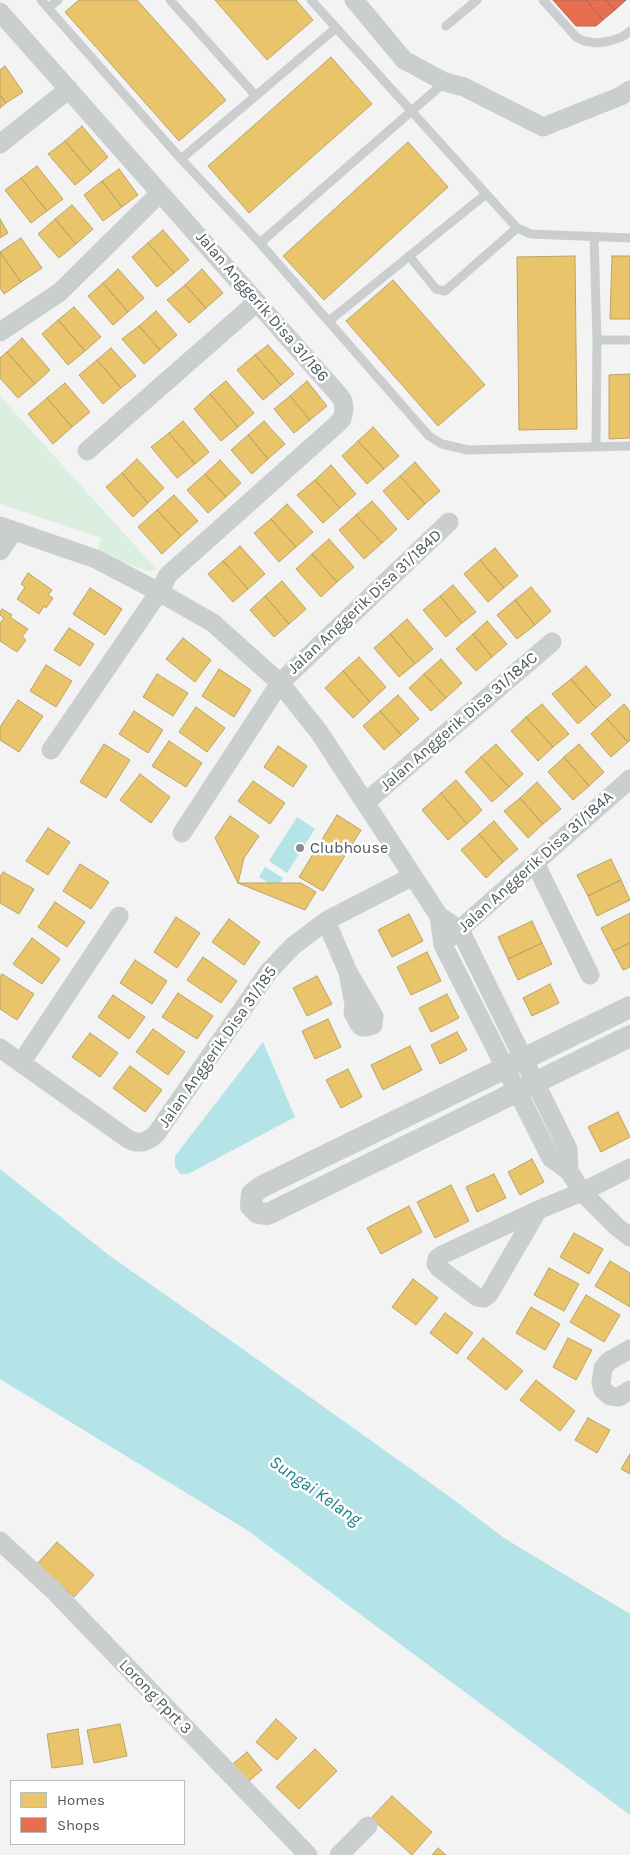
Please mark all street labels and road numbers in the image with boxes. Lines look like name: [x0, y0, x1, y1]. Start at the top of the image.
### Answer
street label: Jalan Anggerik Disa 31/186: [192, 228, 332, 386]
street label: Jalan Anggerik Disa 31/184D: [284, 526, 446, 678]
street label: Jalan Anggerik Disa 31/184C: [376, 648, 542, 796]
street label: Jalan Anggerik Disa 31/184A: [455, 787, 617, 937]
street label: Jalan Anggerik Disa 31/185: [155, 963, 281, 1131]
street label: Lorong Pprt 3: [115, 1656, 195, 1738]

